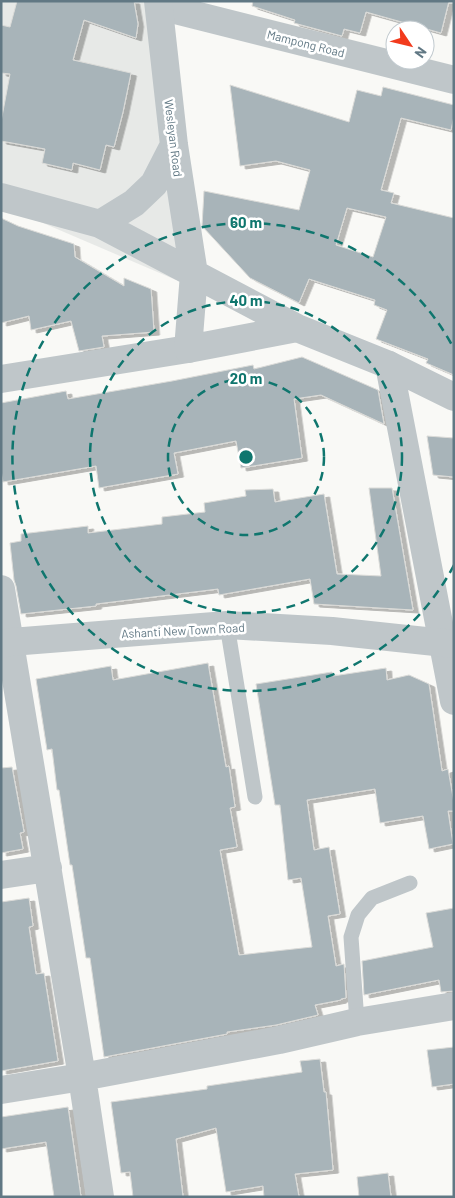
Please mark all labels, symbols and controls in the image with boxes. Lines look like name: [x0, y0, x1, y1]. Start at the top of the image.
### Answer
north arrow: [385, 20, 435, 70]
street label: Mampong Road: [266, 27, 346, 59]
text: N: [411, 44, 431, 61]
street label: Wesleyan Road: [162, 98, 186, 178]
text: 60 m: [230, 213, 262, 231]
text: 40 m: [229, 291, 263, 309]
text: 20 m: [230, 369, 262, 387]
centre of rings: [237, 448, 255, 466]
street label: Ashanti New Town Road: [121, 620, 245, 640]

